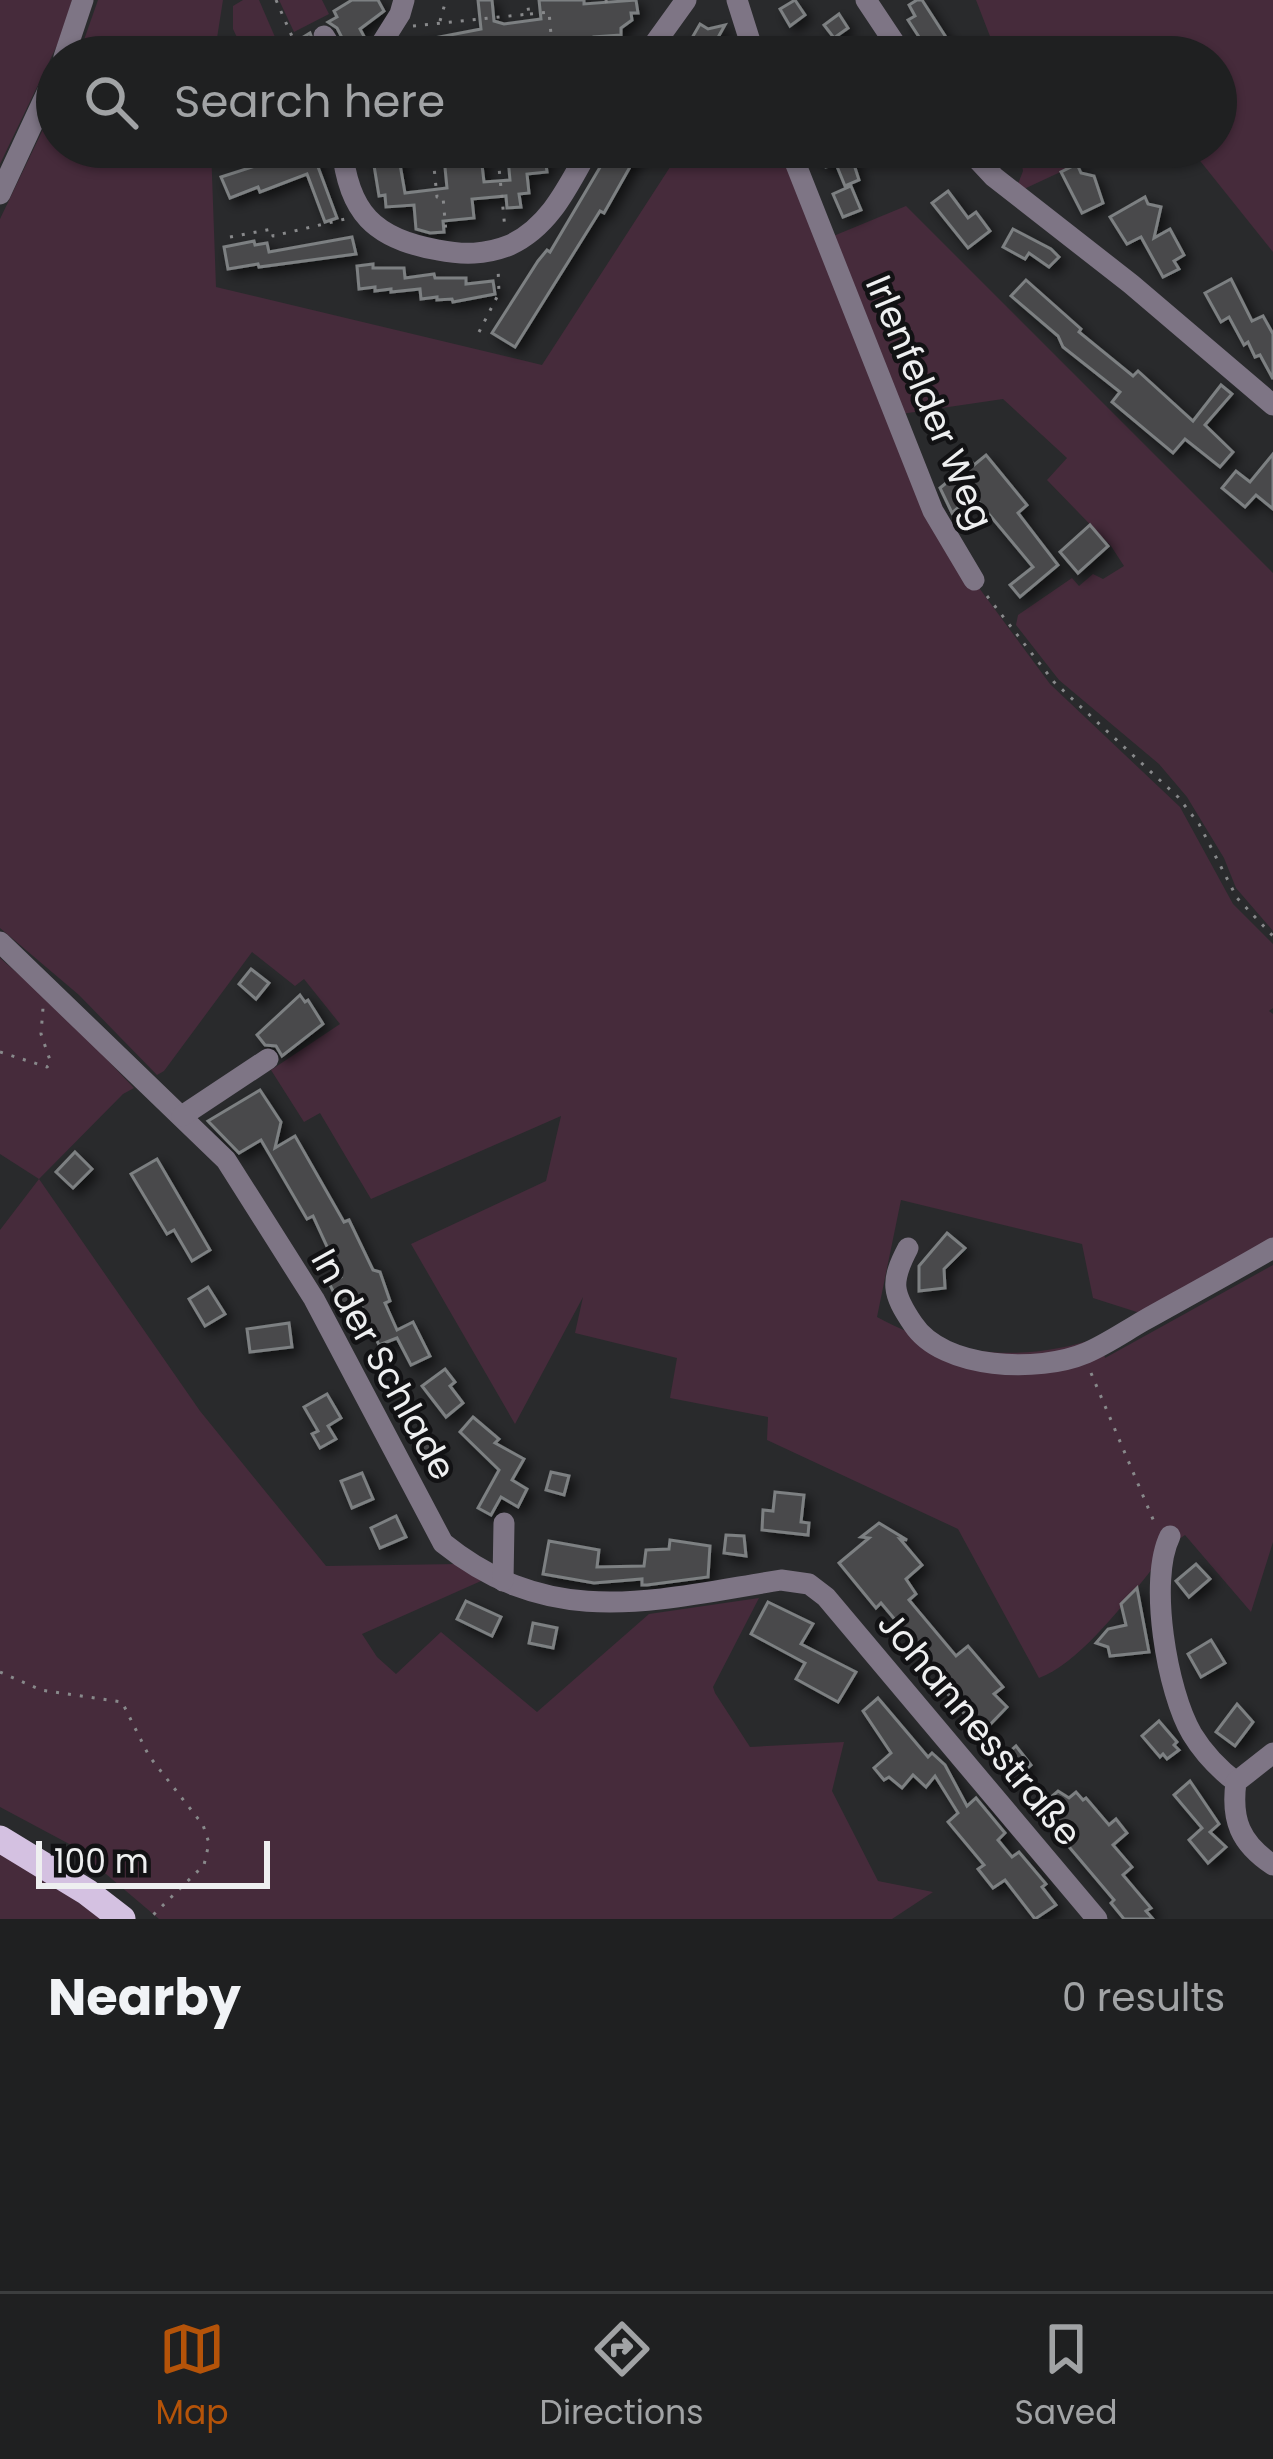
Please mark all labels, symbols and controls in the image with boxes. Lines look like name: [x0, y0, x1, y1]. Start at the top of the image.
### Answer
search box: [36, 36, 1237, 168]
icon: search: [78, 69, 144, 135]
text: Search here: [174, 70, 445, 133]
street label: Irlenfelder Weg: [853, 267, 1006, 537]
street label: In der Schlade: [299, 1239, 468, 1489]
street label: Johannesstraße: [866, 1600, 1093, 1857]
scale bar: [36, 1835, 270, 1888]
text: 100 m: [54, 1838, 149, 1885]
text: Nearby: [48, 1961, 241, 2033]
text: 0 results: [1062, 1970, 1225, 2025]
tab: Map: [156, 2316, 229, 2438]
tab: Directions: [540, 2316, 703, 2438]
tab: Saved: [1015, 2316, 1117, 2438]

